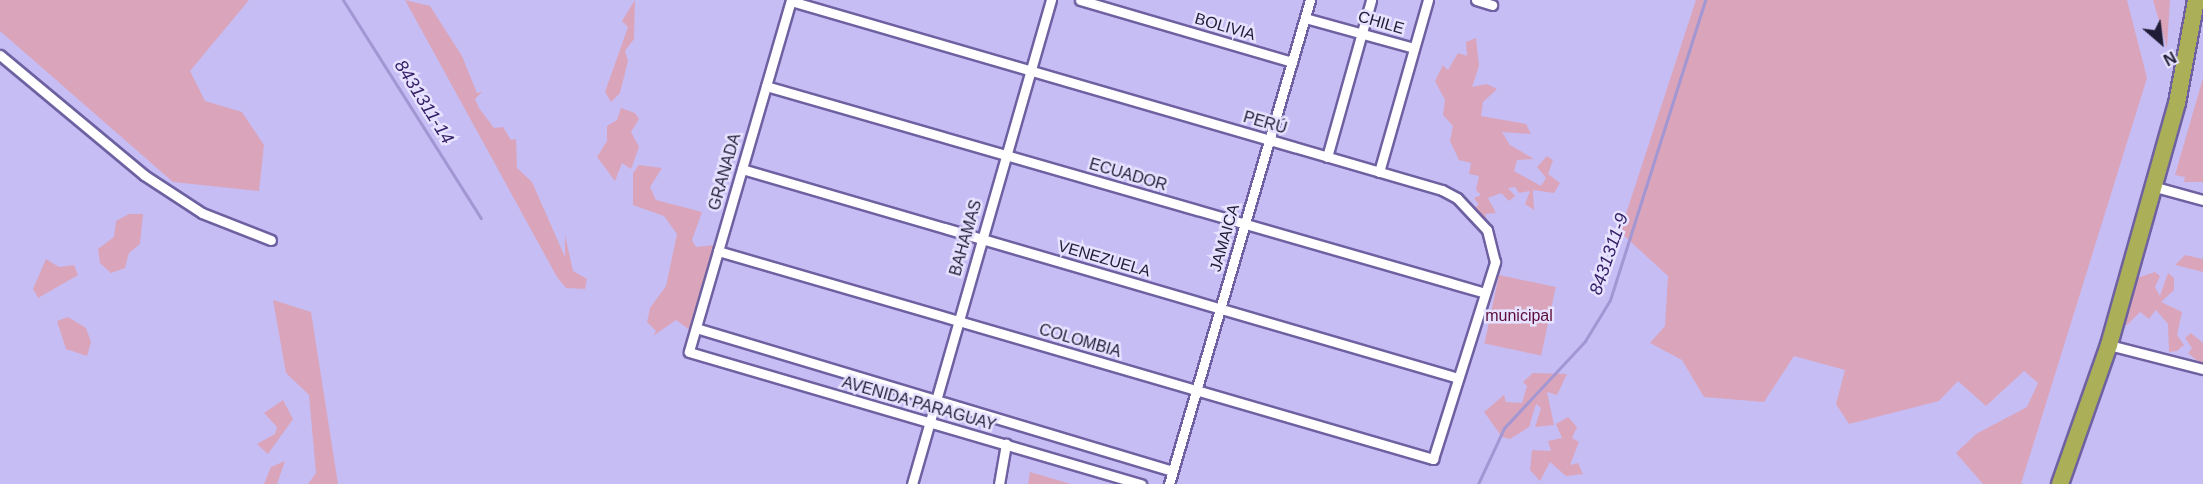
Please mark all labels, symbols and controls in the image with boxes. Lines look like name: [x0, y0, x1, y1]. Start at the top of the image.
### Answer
street label: CHILE: [1356, 7, 1406, 39]
street label: BOLIVIA: [1192, 9, 1258, 45]
north arrow: [2131, 12, 2191, 72]
text: N: [2161, 48, 2179, 69]
water label: 8431311-14: [390, 56, 458, 148]
street label: PERÚ: [1241, 108, 1289, 138]
street label: GRANADA: [705, 131, 745, 213]
street label: ECUADOR: [1087, 155, 1169, 195]
street label: BAHAMAS: [946, 198, 986, 278]
street label: JAMAICA: [1206, 202, 1244, 274]
water label: 8431311-9: [1585, 210, 1633, 298]
street label: VENEZUELA: [1056, 237, 1152, 281]
park label: municipal: [1485, 306, 1553, 326]
street label: COLOMBIA: [1037, 320, 1123, 362]
street label: AVENIDA PARAGUAY: [839, 373, 999, 435]

